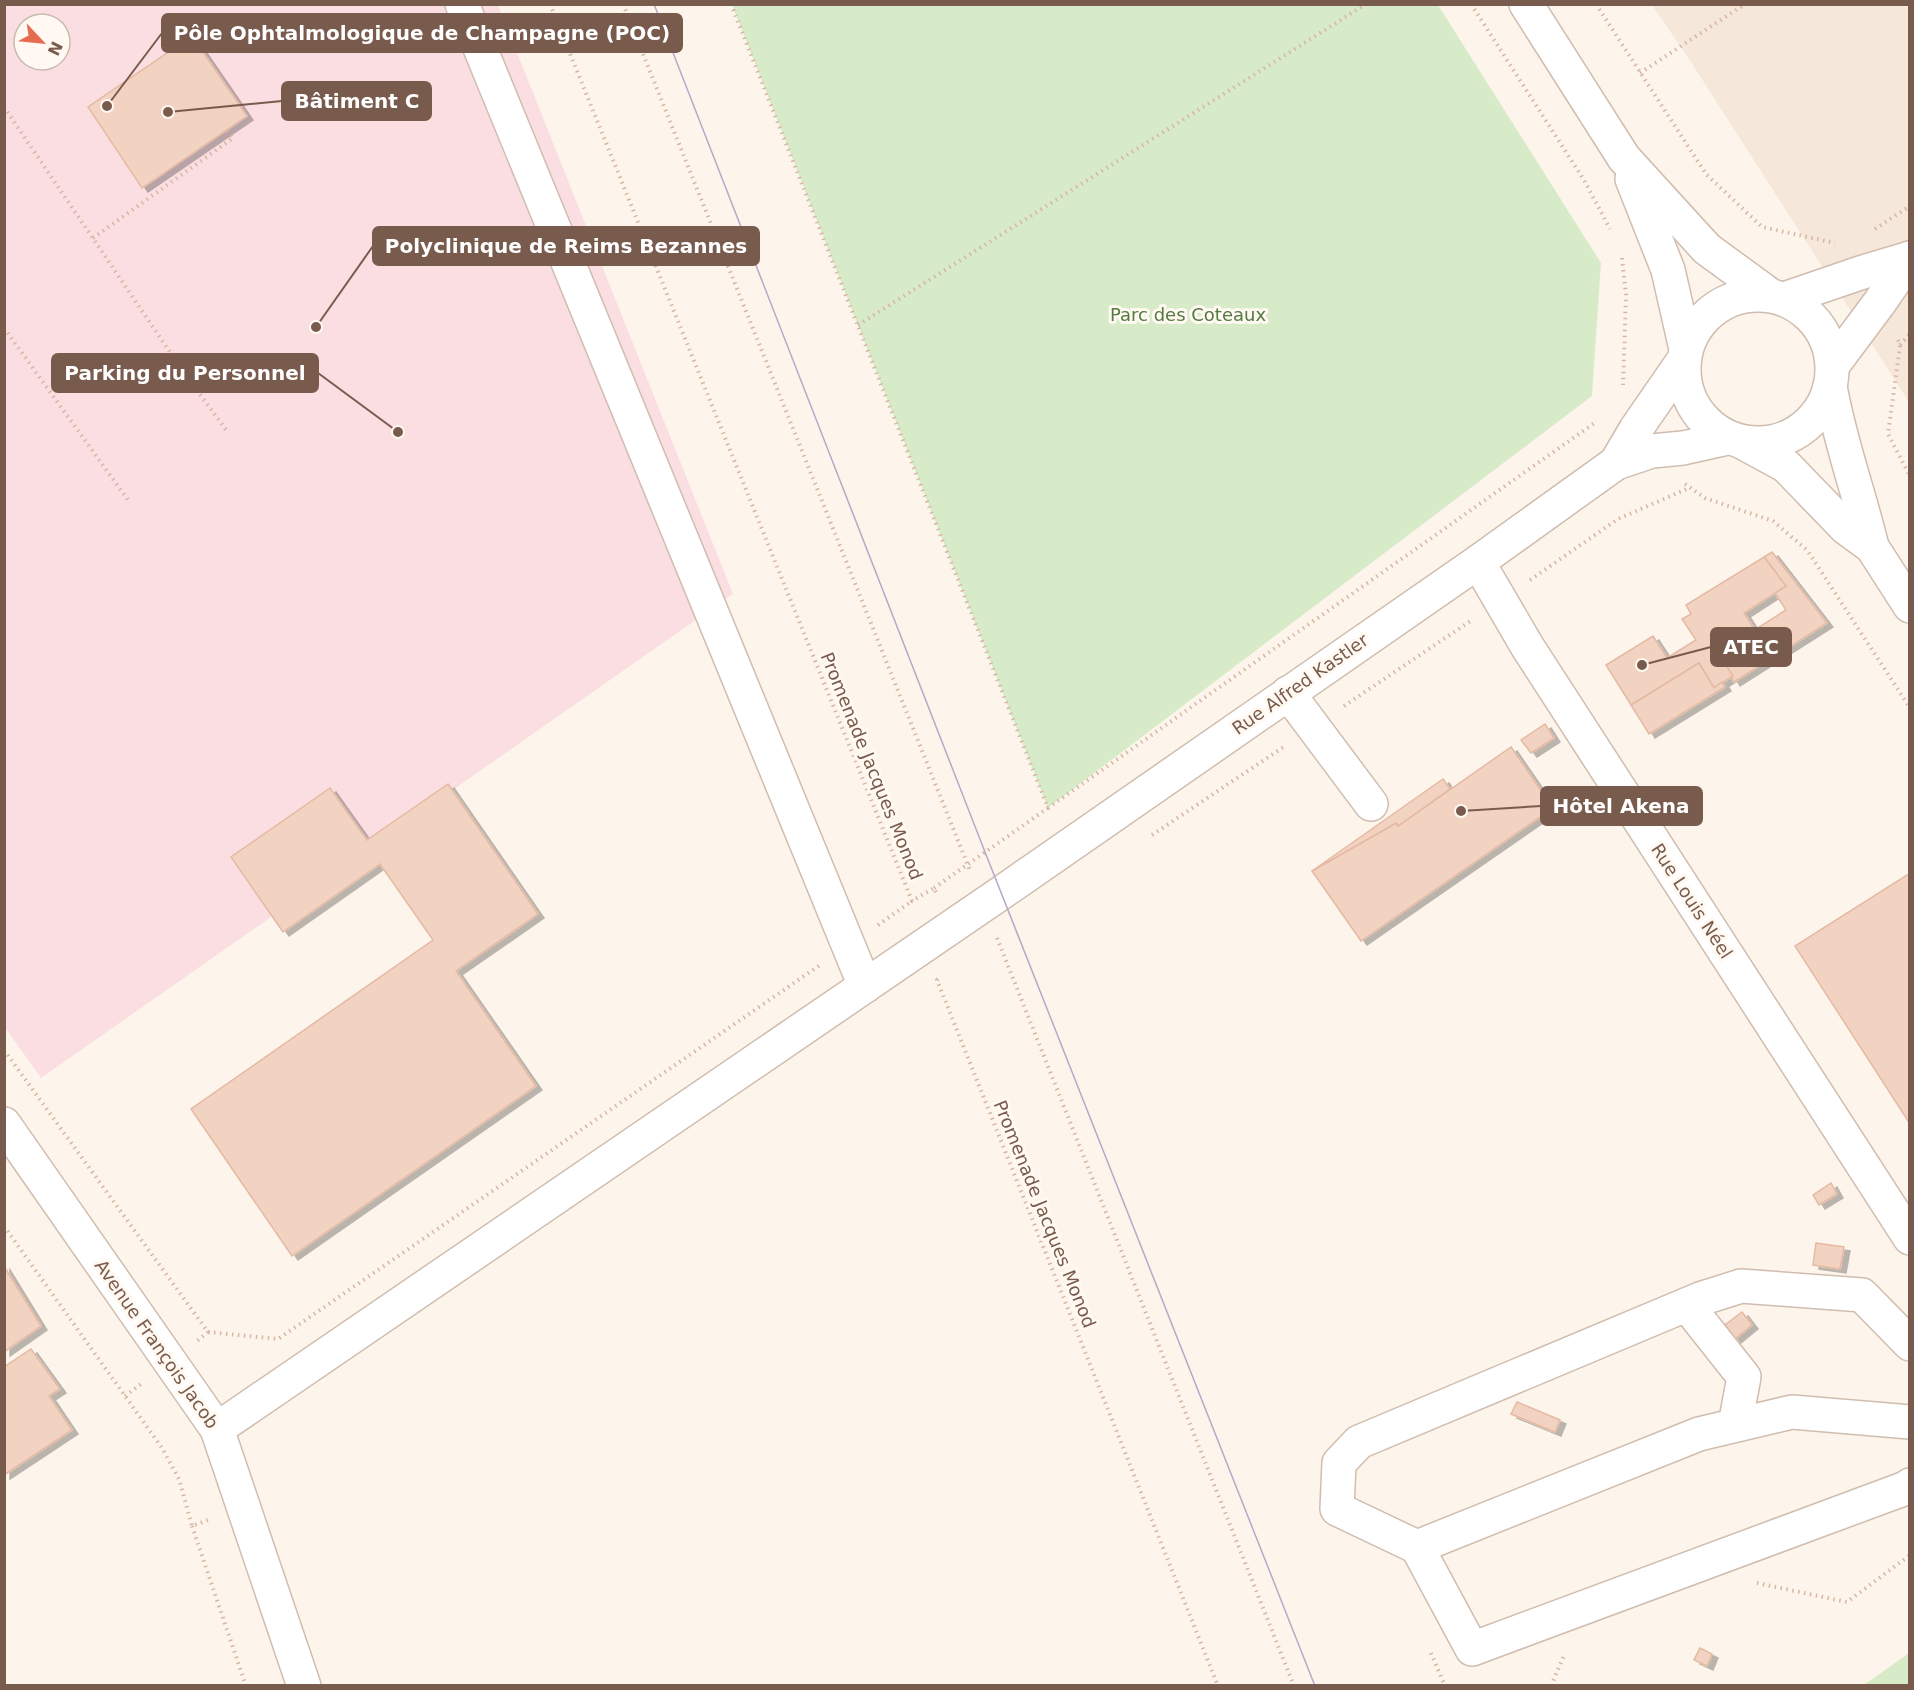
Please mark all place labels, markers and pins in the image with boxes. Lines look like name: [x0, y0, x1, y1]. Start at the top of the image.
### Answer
callout: Pôle Ophtalmologique de Champagne (POC): [162, 14, 682, 52]
callout: Bâtiment C: [282, 82, 431, 120]
callout: Polyclinique de Reims Bezannes: [373, 227, 759, 265]
callout: Parking du Personnel: [52, 354, 318, 392]
callout: ATEC: [1711, 628, 1791, 666]
callout: Hôtel Akena: [1541, 787, 1702, 825]

